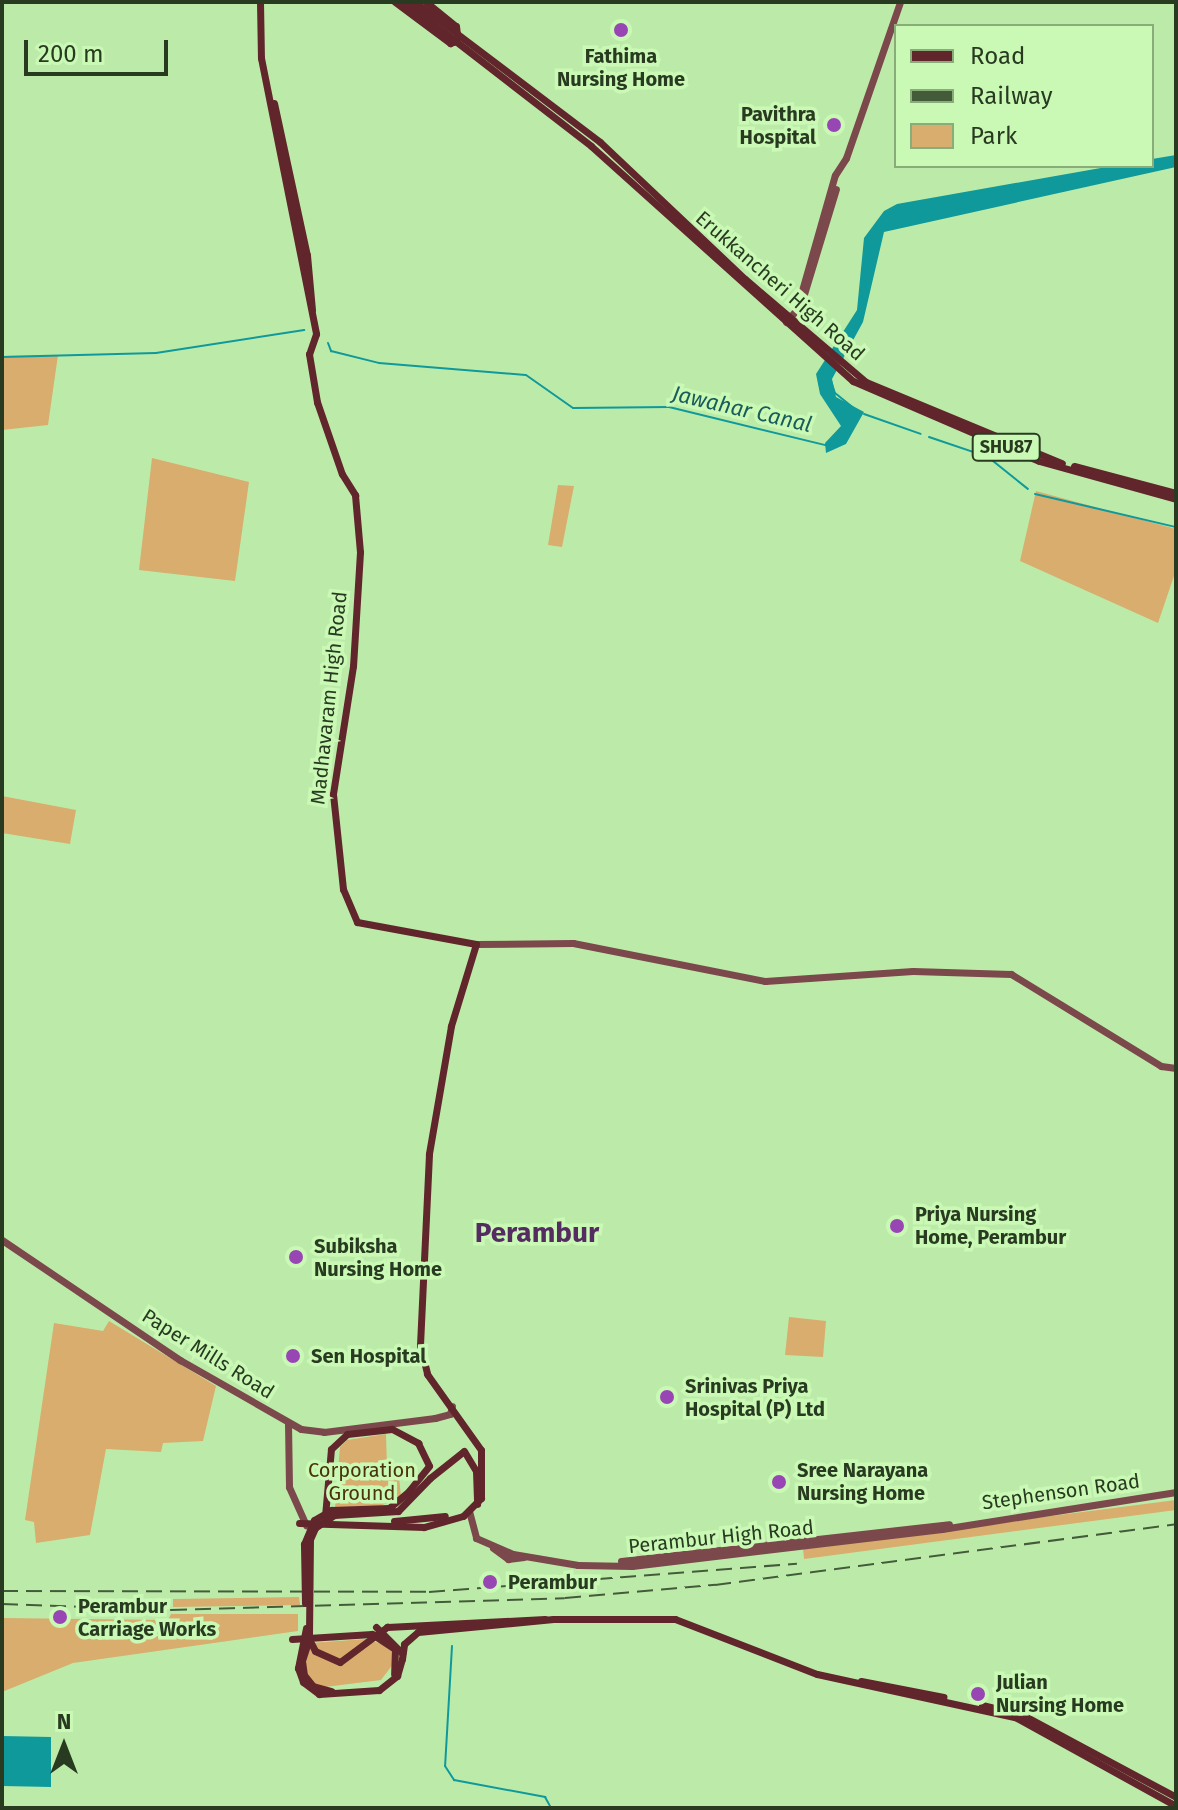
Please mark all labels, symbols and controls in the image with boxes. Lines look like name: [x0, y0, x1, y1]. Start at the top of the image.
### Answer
marker: Fathima Nursing Home: [610, 19, 632, 41]
scale bar: [28, 24, 172, 74]
legend: [894, 24, 1154, 168]
text: 200 m: [38, 40, 104, 68]
text: Road: [970, 42, 1025, 70]
place label: Fathima Nursing Home: [557, 44, 685, 91]
text: Railway: [970, 82, 1053, 110]
place label: Pavithra Hospital: [740, 102, 816, 149]
marker: Pavithra Hospital: [823, 114, 845, 136]
text: Park: [970, 122, 1017, 150]
street label: Erukkancheri High Road: [691, 206, 869, 366]
water label: Jawahar Canal: [670, 380, 814, 438]
road number: SHU87: [970, 433, 1042, 461]
street label: Madhavaram High Road: [306, 590, 352, 806]
place label: Priya Nursing Home, Perambur: [915, 1202, 1066, 1249]
marker: Priya Nursing Home, Perambur: [886, 1215, 908, 1237]
district label: Perambur: [475, 1216, 599, 1250]
place label: Subiksha Nursing Home: [314, 1234, 442, 1281]
marker: Subiksha Nursing Home: [285, 1246, 307, 1268]
street label: Paper Mills Road: [138, 1304, 278, 1404]
place label: Sen Hospital: [311, 1344, 426, 1368]
marker: Sen Hospital: [282, 1345, 304, 1367]
place label: Srinivas Priya Hospital (P) Ltd: [685, 1374, 825, 1421]
marker: Srinivas Priya Hospital (P) Ltd: [656, 1386, 678, 1408]
park label: Corporation Ground: [308, 1458, 416, 1505]
place label: Sree Narayana Nursing Home: [797, 1458, 928, 1505]
street label: Stephenson Road: [981, 1469, 1141, 1515]
marker: Sree Narayana Nursing Home: [768, 1471, 790, 1493]
street label: Perambur High Road: [627, 1515, 815, 1559]
place label: Perambur: [508, 1570, 597, 1594]
marker: Perambur: [479, 1571, 501, 1593]
place label: Perambur Carriage Works: [78, 1594, 216, 1641]
marker: Perambur Carriage Works: [49, 1606, 71, 1628]
place label: Julian Nursing Home: [996, 1670, 1124, 1717]
marker: Julian Nursing Home: [967, 1683, 989, 1705]
north arrow: [24, 1706, 104, 1786]
text: N: [57, 1708, 71, 1735]

